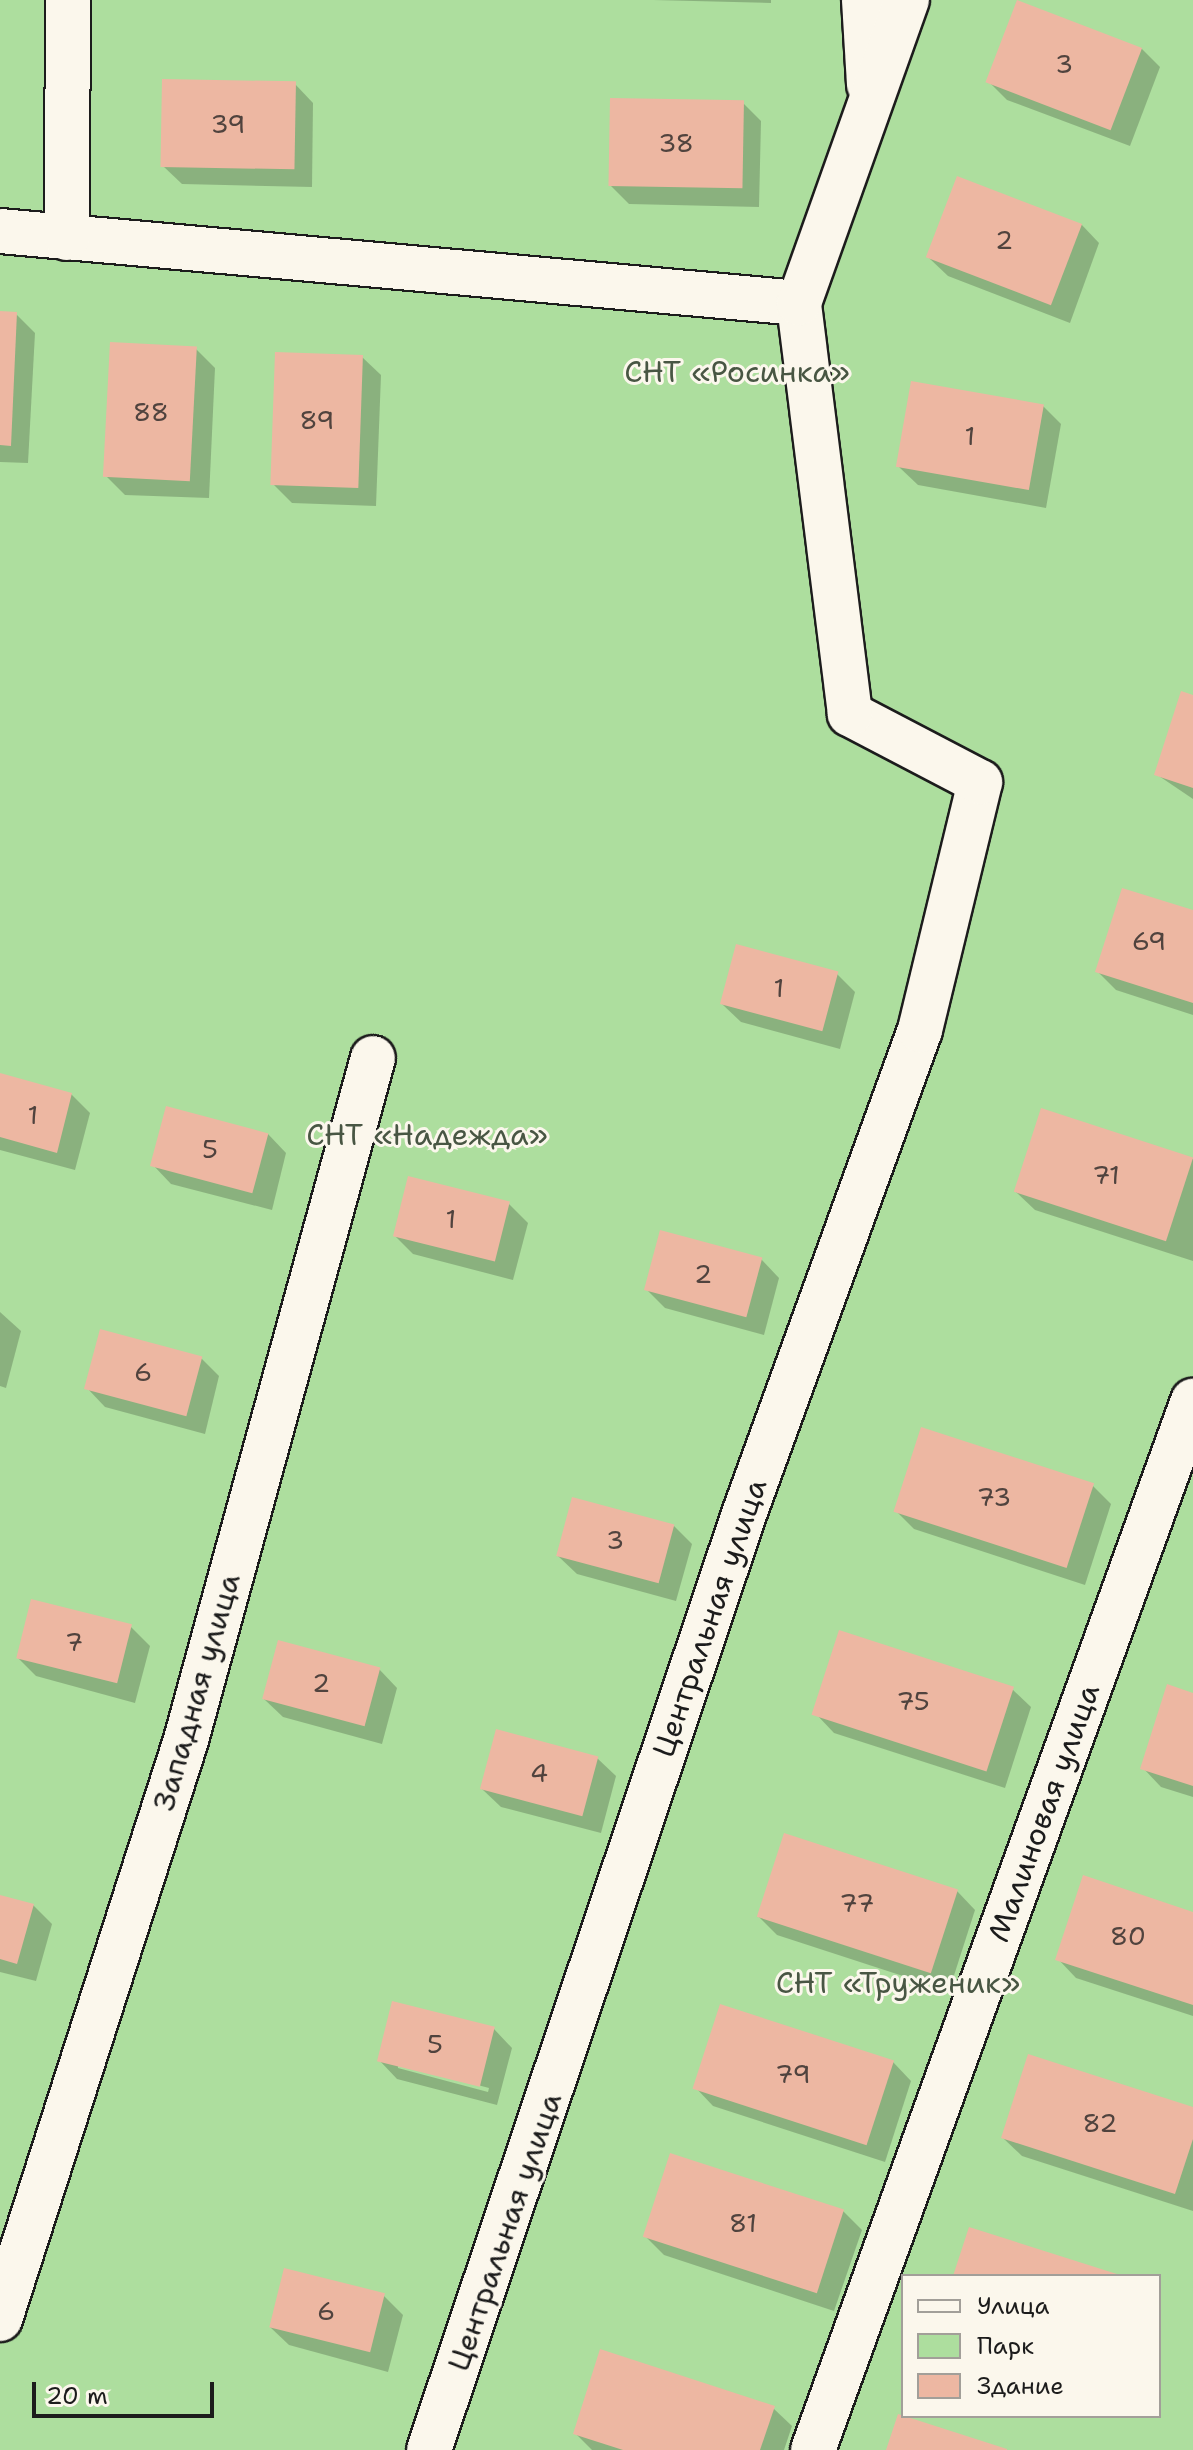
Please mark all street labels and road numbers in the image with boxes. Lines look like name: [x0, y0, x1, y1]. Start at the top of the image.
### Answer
street label: Центральная улица: [645, 1474, 775, 1762]
street label: Западная улица: [146, 1569, 248, 1815]
street label: Малиновая улица: [981, 1679, 1107, 1947]
street label: Центральная улица: [440, 2088, 570, 2376]

